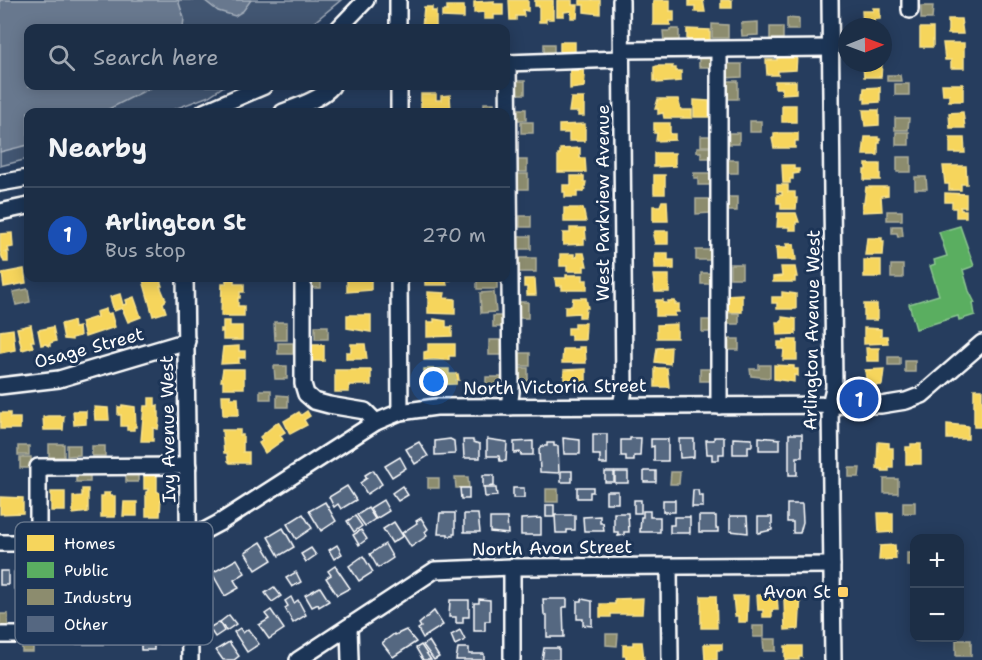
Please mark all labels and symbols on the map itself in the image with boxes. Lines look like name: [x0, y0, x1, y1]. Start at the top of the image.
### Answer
north arrow: [838, 18, 892, 72]
street label: West Parkview Avenue: [591, 104, 615, 302]
street label: Arlington Avenue West: [798, 229, 826, 431]
street label: Osage Street: [32, 322, 147, 374]
street label: Ivy Avenue West: [155, 355, 181, 503]
your location: [419, 367, 448, 396]
street label: North Victoria Street: [463, 373, 647, 401]
pin: 1: [840, 376, 878, 422]
legend: [15, 522, 213, 645]
text: Homes: [64, 533, 116, 554]
street label: North Avon Street: [472, 535, 632, 561]
text: Public: [64, 560, 109, 581]
place label: Avon St: [763, 580, 831, 604]
marker: Avon St: [836, 585, 850, 599]
text: Industry: [64, 587, 132, 608]
text: Other: [64, 614, 108, 635]

